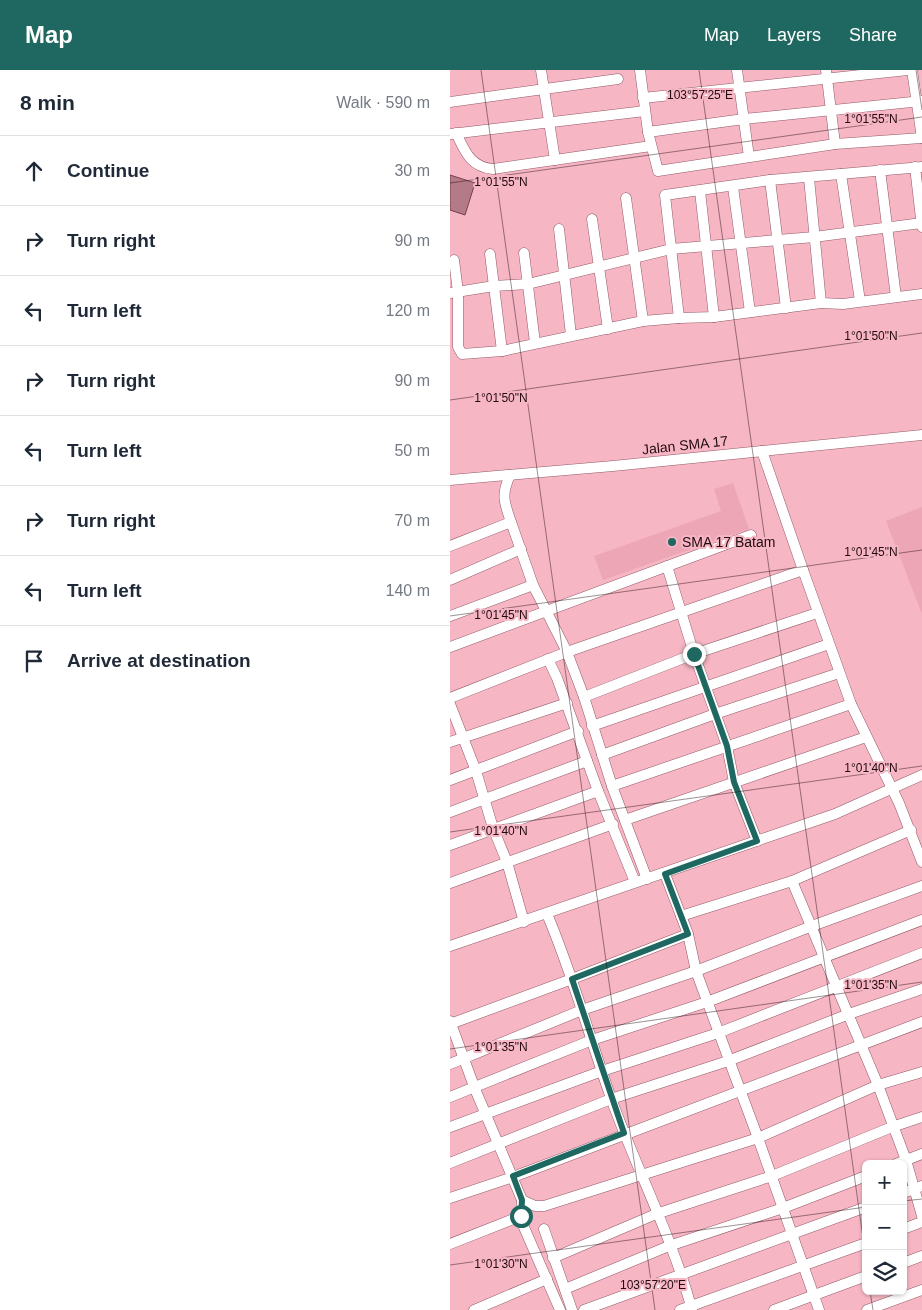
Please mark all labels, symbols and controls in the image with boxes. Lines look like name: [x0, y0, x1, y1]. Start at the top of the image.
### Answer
text: Map: [25, 21, 73, 48]
text: Map: [704, 25, 739, 45]
text: Layers: [767, 25, 821, 45]
text: Share: [849, 25, 897, 45]
text: 103°57'25"E: [667, 88, 733, 102]
text: 8 min: [20, 91, 75, 114]
text: Walk · 590 m: [336, 94, 430, 111]
text: 1°01'55"N: [844, 112, 898, 126]
icon: ahead: [20, 157, 48, 185]
text: Continue: [67, 160, 149, 181]
text: 30 m: [394, 162, 430, 179]
text: 1°01'55"N: [474, 175, 528, 189]
icon: right: [20, 227, 48, 255]
text: Turn right: [67, 230, 155, 251]
text: 90 m: [394, 232, 430, 249]
icon: left: [20, 297, 48, 325]
text: Turn left: [67, 300, 142, 321]
text: 120 m: [386, 302, 430, 319]
text: 1°01'50"N: [844, 329, 898, 343]
icon: right: [20, 367, 48, 395]
text: Turn right: [67, 370, 155, 391]
text: 90 m: [394, 372, 430, 389]
text: 1°01'50"N: [474, 391, 528, 405]
street label: Jalan SMA 17: [641, 433, 729, 457]
icon: left: [20, 437, 48, 465]
text: Turn left: [67, 440, 142, 461]
text: 50 m: [394, 442, 430, 459]
icon: right: [20, 507, 48, 535]
text: Turn right: [67, 510, 155, 531]
text: 70 m: [394, 512, 430, 529]
place label: SMA 17 Batam: [682, 534, 775, 550]
marker: SMA 17 Batam: [666, 536, 678, 548]
text: 1°01'45"N: [844, 545, 898, 559]
icon: left: [20, 577, 48, 605]
text: Turn left: [67, 580, 142, 601]
text: 140 m: [386, 582, 430, 599]
text: 1°01'45"N: [474, 608, 528, 622]
route end: [683, 643, 706, 666]
icon: arrive: [20, 647, 48, 675]
text: Arrive at destination: [67, 650, 251, 671]
text: 1°01'40"N: [844, 761, 898, 775]
text: 1°01'40"N: [474, 824, 528, 838]
text: 1°01'35"N: [844, 978, 898, 992]
text: 1°01'35"N: [474, 1040, 528, 1054]
map controls: [862, 1160, 907, 1295]
button: +: [862, 1160, 907, 1205]
route start: [510, 1205, 533, 1228]
button: −: [862, 1205, 907, 1250]
button: layers: [862, 1250, 907, 1295]
text: 1°01'30"N: [474, 1257, 528, 1271]
text: 103°57'20"E: [620, 1278, 686, 1292]

